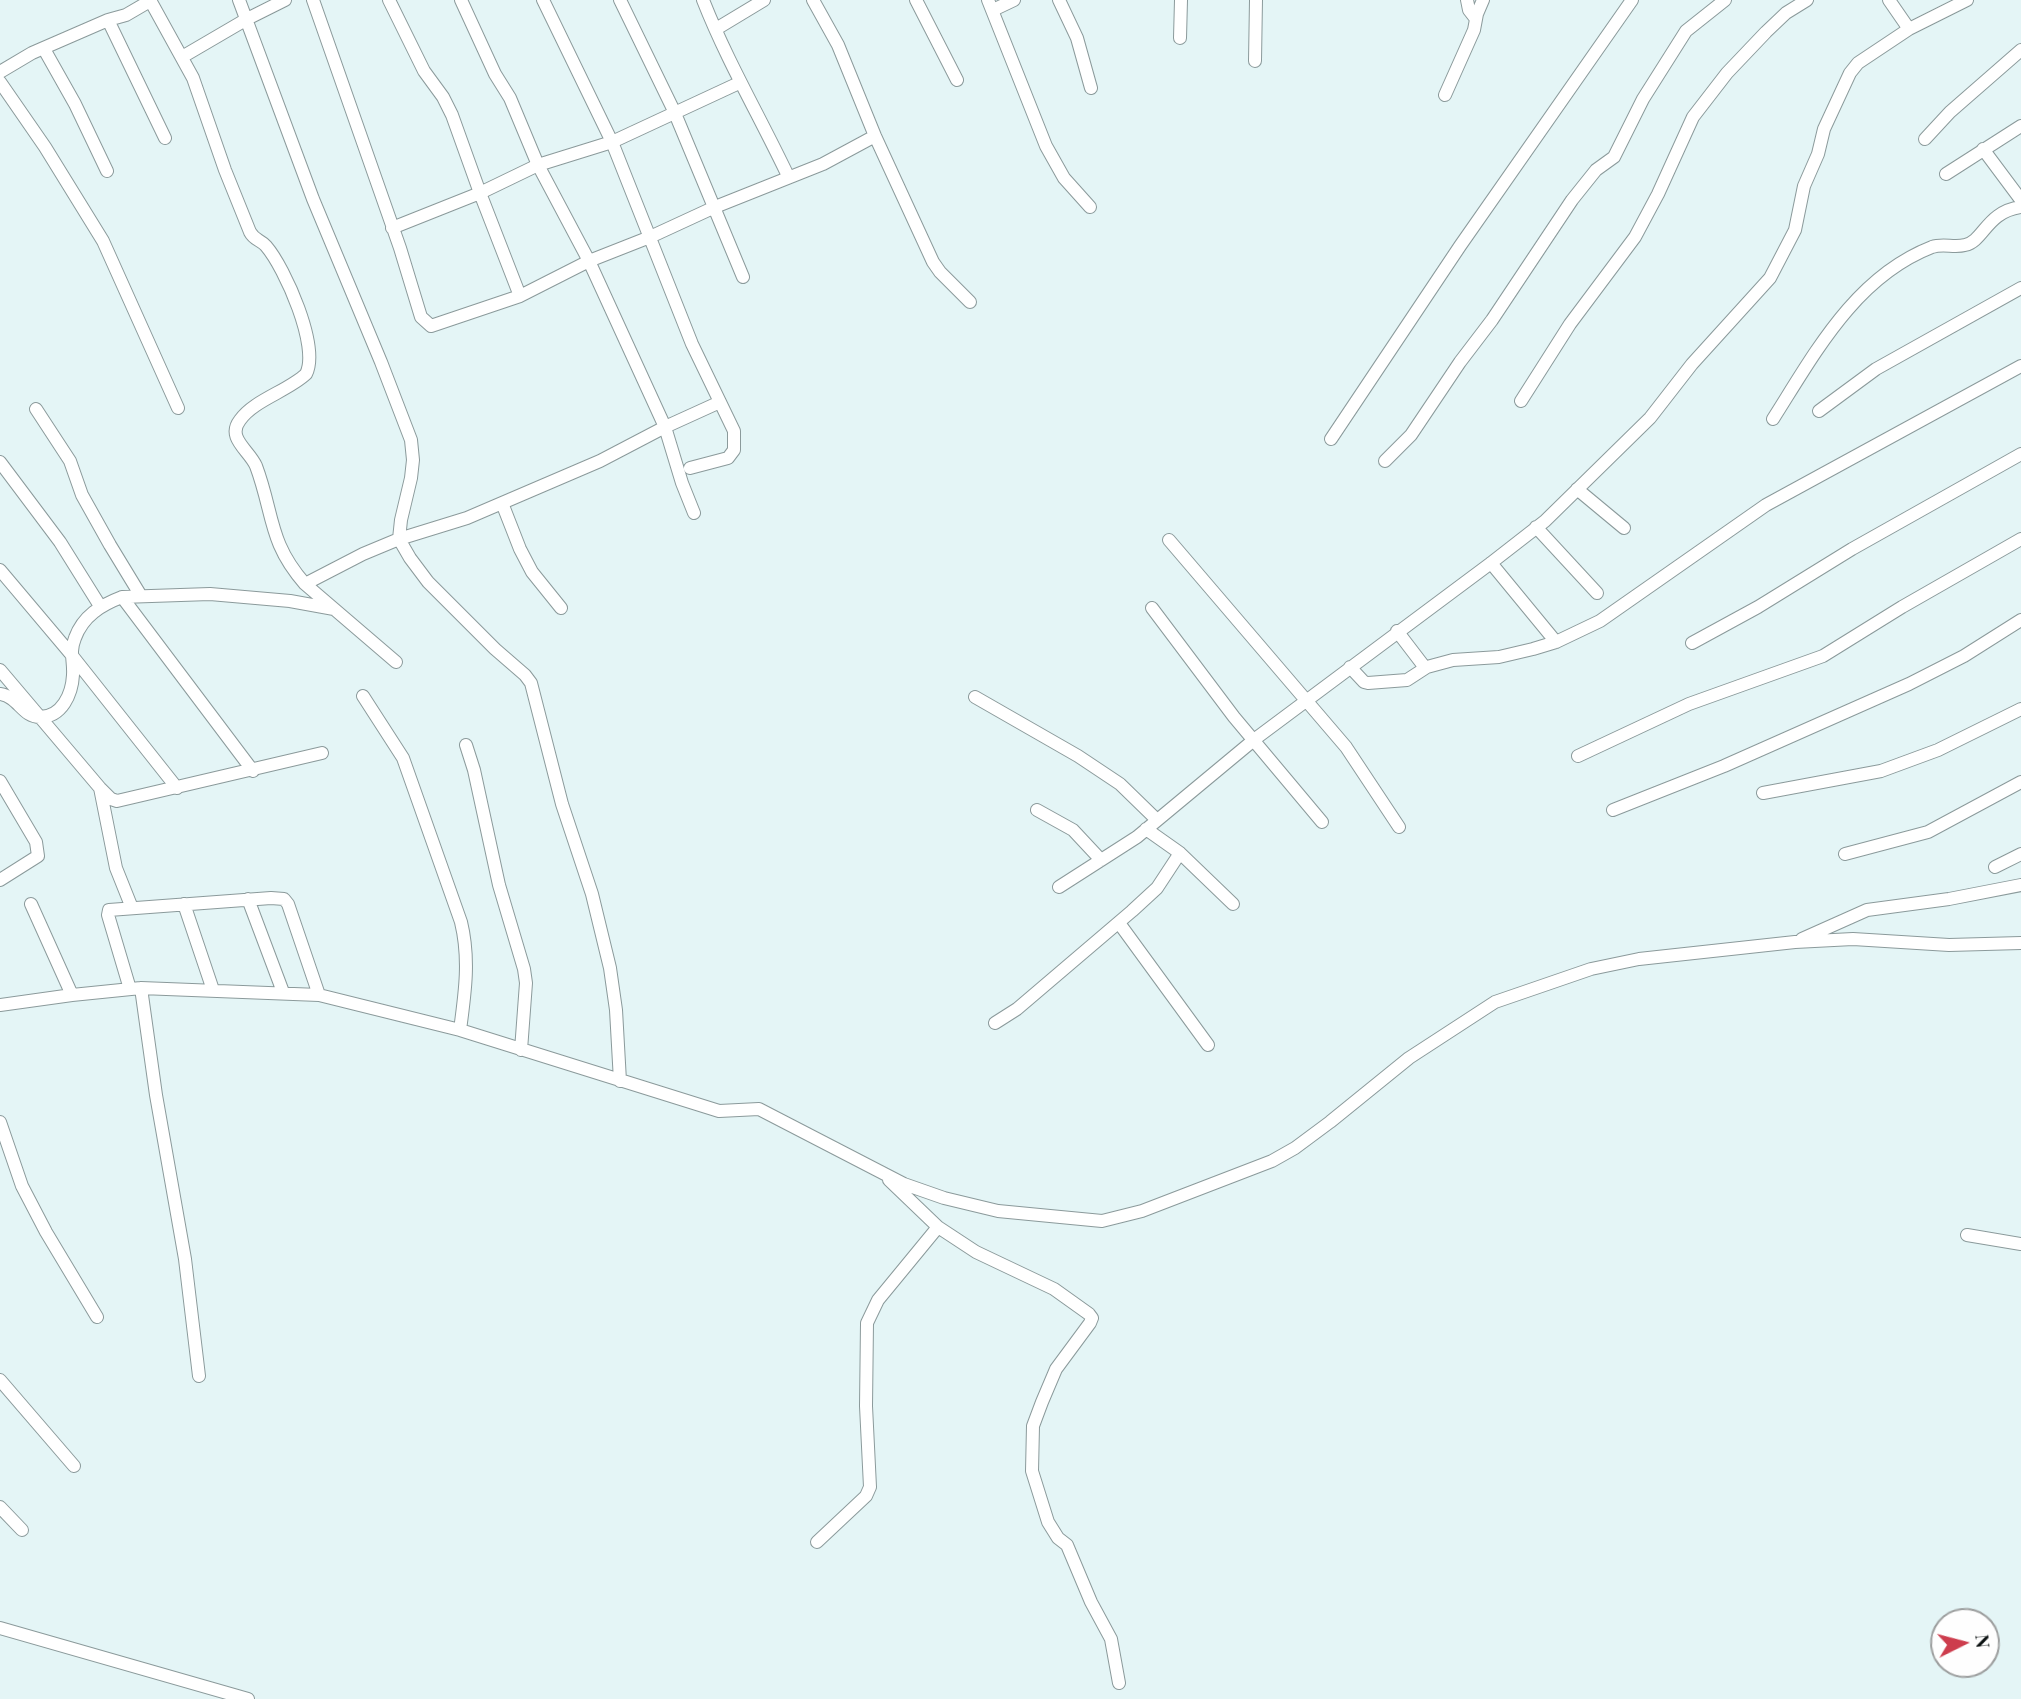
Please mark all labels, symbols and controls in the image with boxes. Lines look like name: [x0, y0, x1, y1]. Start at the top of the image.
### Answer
north arrow: [1930, 1608, 2000, 1678]
text: N: [1970, 1633, 1998, 1649]

